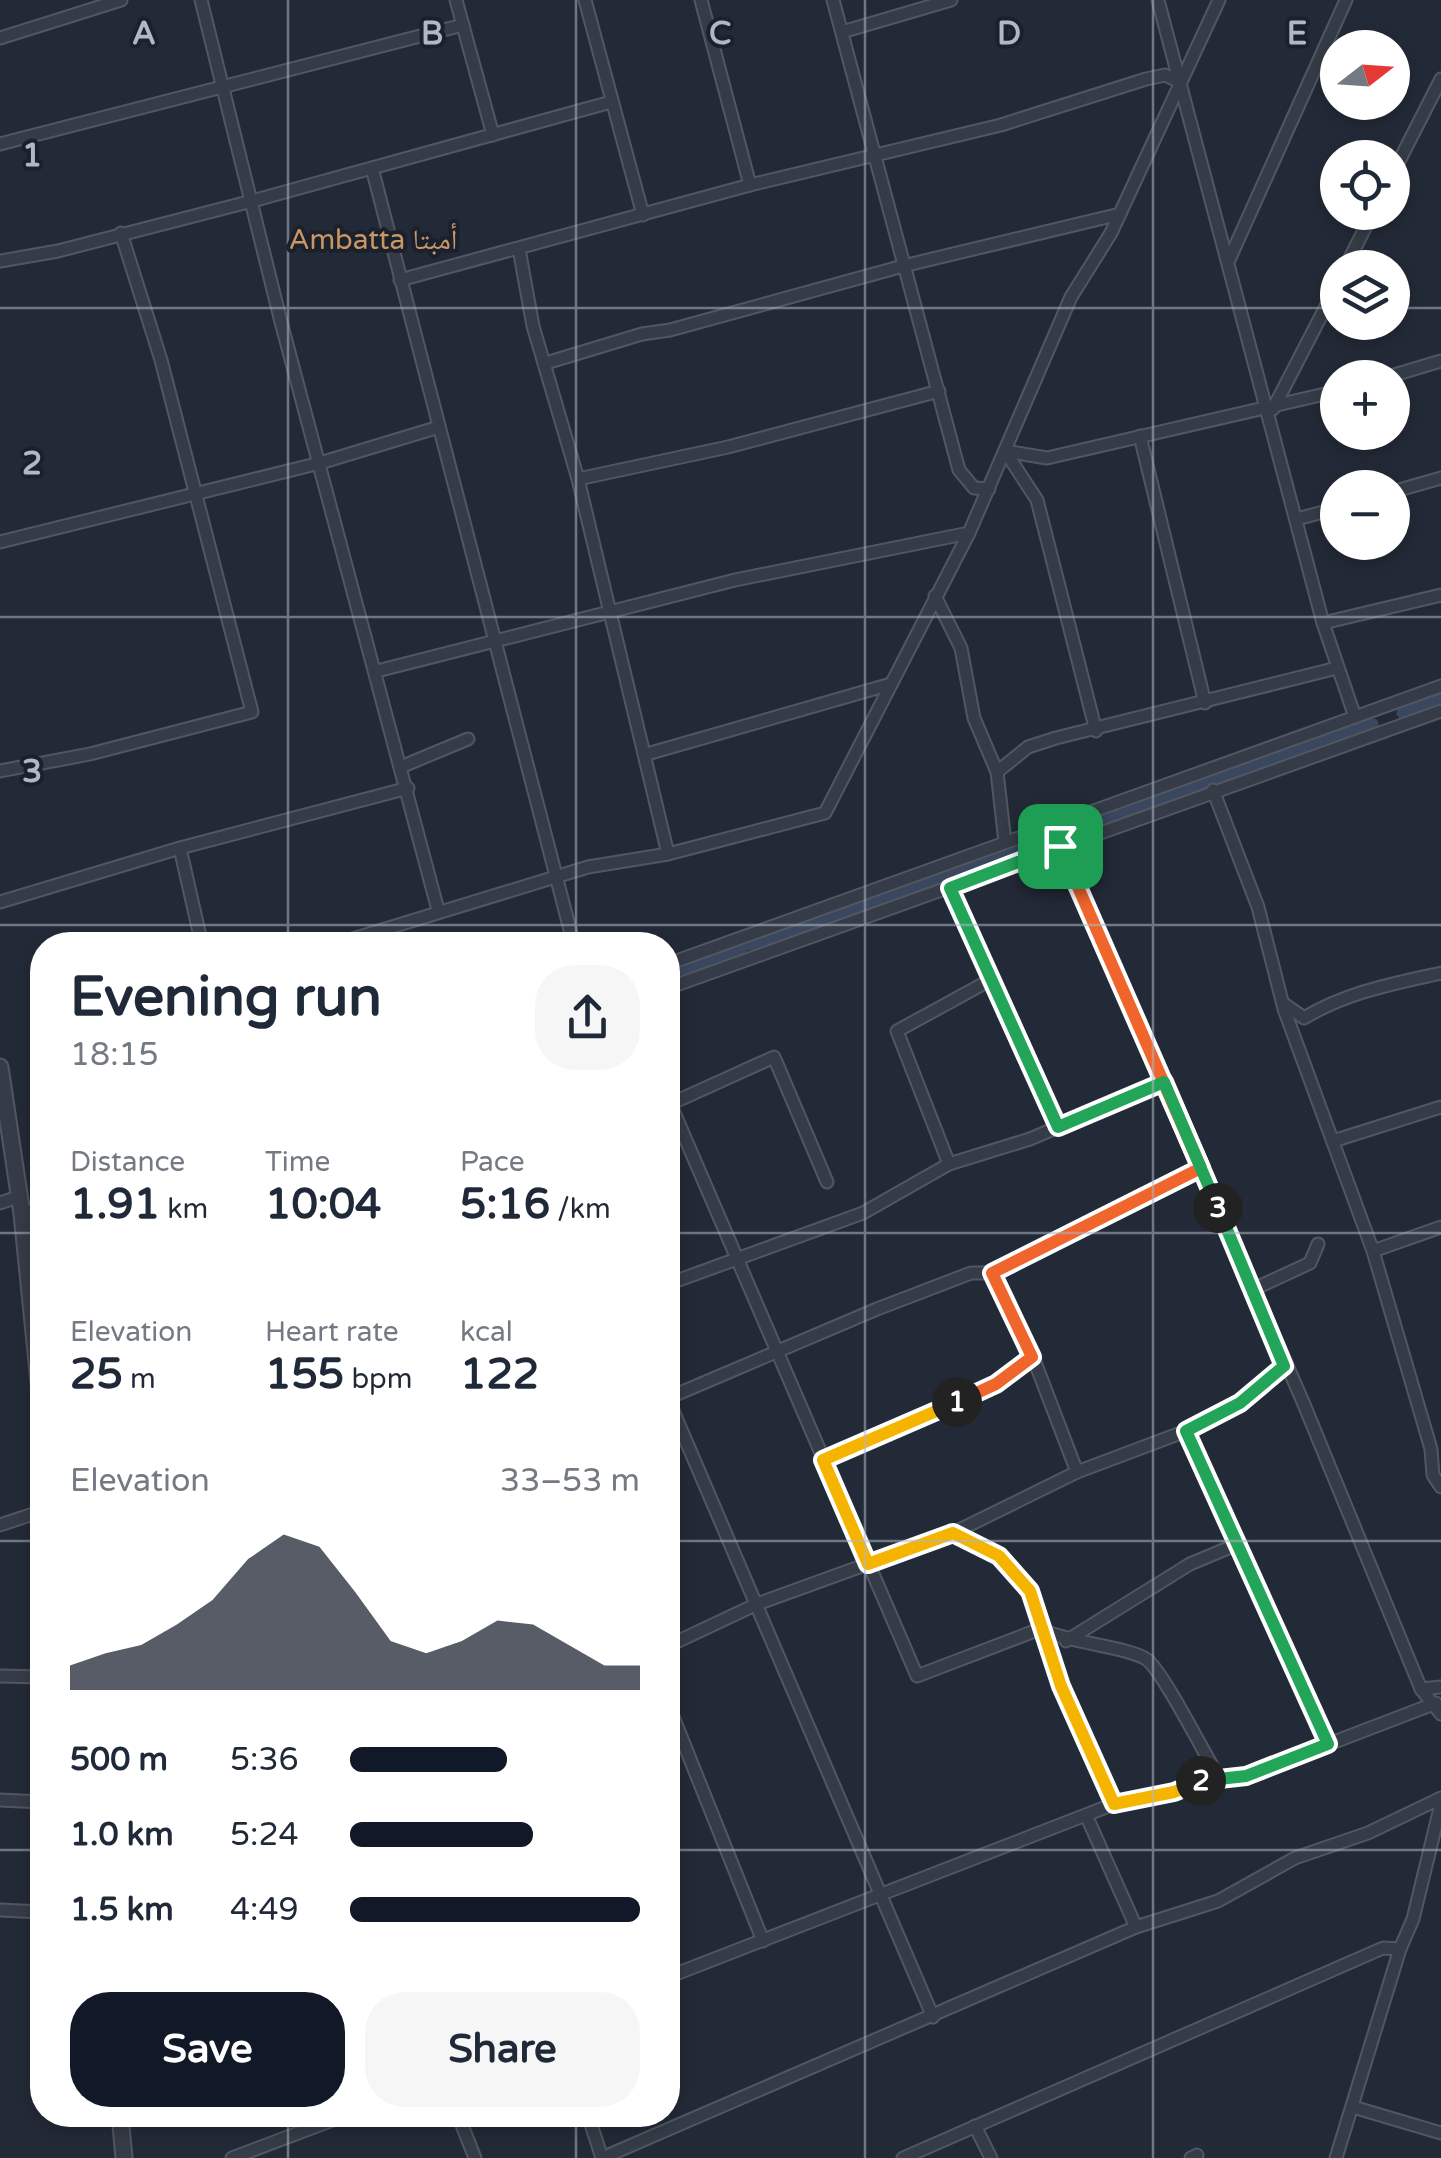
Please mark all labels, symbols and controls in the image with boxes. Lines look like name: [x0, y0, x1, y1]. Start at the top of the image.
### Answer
text: A: [132, 15, 156, 53]
text: B: [421, 15, 443, 53]
text: C: [709, 15, 731, 53]
text: D: [997, 15, 1021, 53]
text: E: [1287, 15, 1307, 53]
north arrow: [1320, 30, 1410, 120]
map controls: [1320, 30, 1410, 560]
text: 1: [22, 137, 42, 175]
button: locate: [1320, 140, 1410, 230]
district label: Ambatta أمبتا: [289, 222, 457, 257]
button: layers: [1320, 250, 1410, 340]
button: +: [1320, 360, 1410, 450]
text: 2: [22, 445, 42, 483]
button: −: [1320, 470, 1410, 560]
text: 3: [22, 753, 42, 791]
pin: [1018, 804, 1103, 889]
icon: arrive: [1033, 819, 1088, 874]
text: Evening run: [70, 965, 382, 1031]
button: share: [535, 965, 640, 1070]
text: 18:15: [70, 1036, 159, 1074]
text: Distance: [70, 1145, 185, 1179]
text: Time: [265, 1145, 330, 1179]
text: Pace: [460, 1145, 524, 1179]
text: 1.91: [70, 1179, 160, 1230]
text: 10:04: [265, 1179, 381, 1230]
text: 5:16: [460, 1179, 550, 1230]
pin: 3: [1193, 1183, 1243, 1233]
text: 3: [1209, 1191, 1227, 1225]
text: km: [160, 1192, 208, 1226]
text: /km: [550, 1192, 611, 1226]
text: Elevation: [70, 1315, 192, 1349]
text: Heart rate: [265, 1315, 399, 1349]
text: kcal: [460, 1315, 513, 1349]
text: 25: [70, 1349, 123, 1400]
text: 155: [265, 1349, 344, 1400]
text: 122: [460, 1349, 539, 1400]
text: m: [123, 1362, 156, 1396]
text: bpm: [344, 1362, 412, 1396]
pin: 1: [932, 1377, 982, 1427]
text: 1: [948, 1385, 966, 1419]
text: Elevation: [70, 1462, 210, 1500]
text: 33–53 m: [500, 1462, 640, 1500]
text: 500 m: [70, 1741, 168, 1779]
text: 5:36: [230, 1741, 299, 1779]
pin: 2: [1176, 1756, 1226, 1806]
text: 2: [1192, 1764, 1210, 1798]
text: 1.0 km: [70, 1816, 174, 1854]
text: 5:24: [230, 1816, 299, 1854]
text: 1.5 km: [70, 1891, 174, 1929]
text: 4:49: [230, 1891, 299, 1929]
button: Save: [70, 1992, 345, 2107]
button: Share: [365, 1992, 640, 2107]

